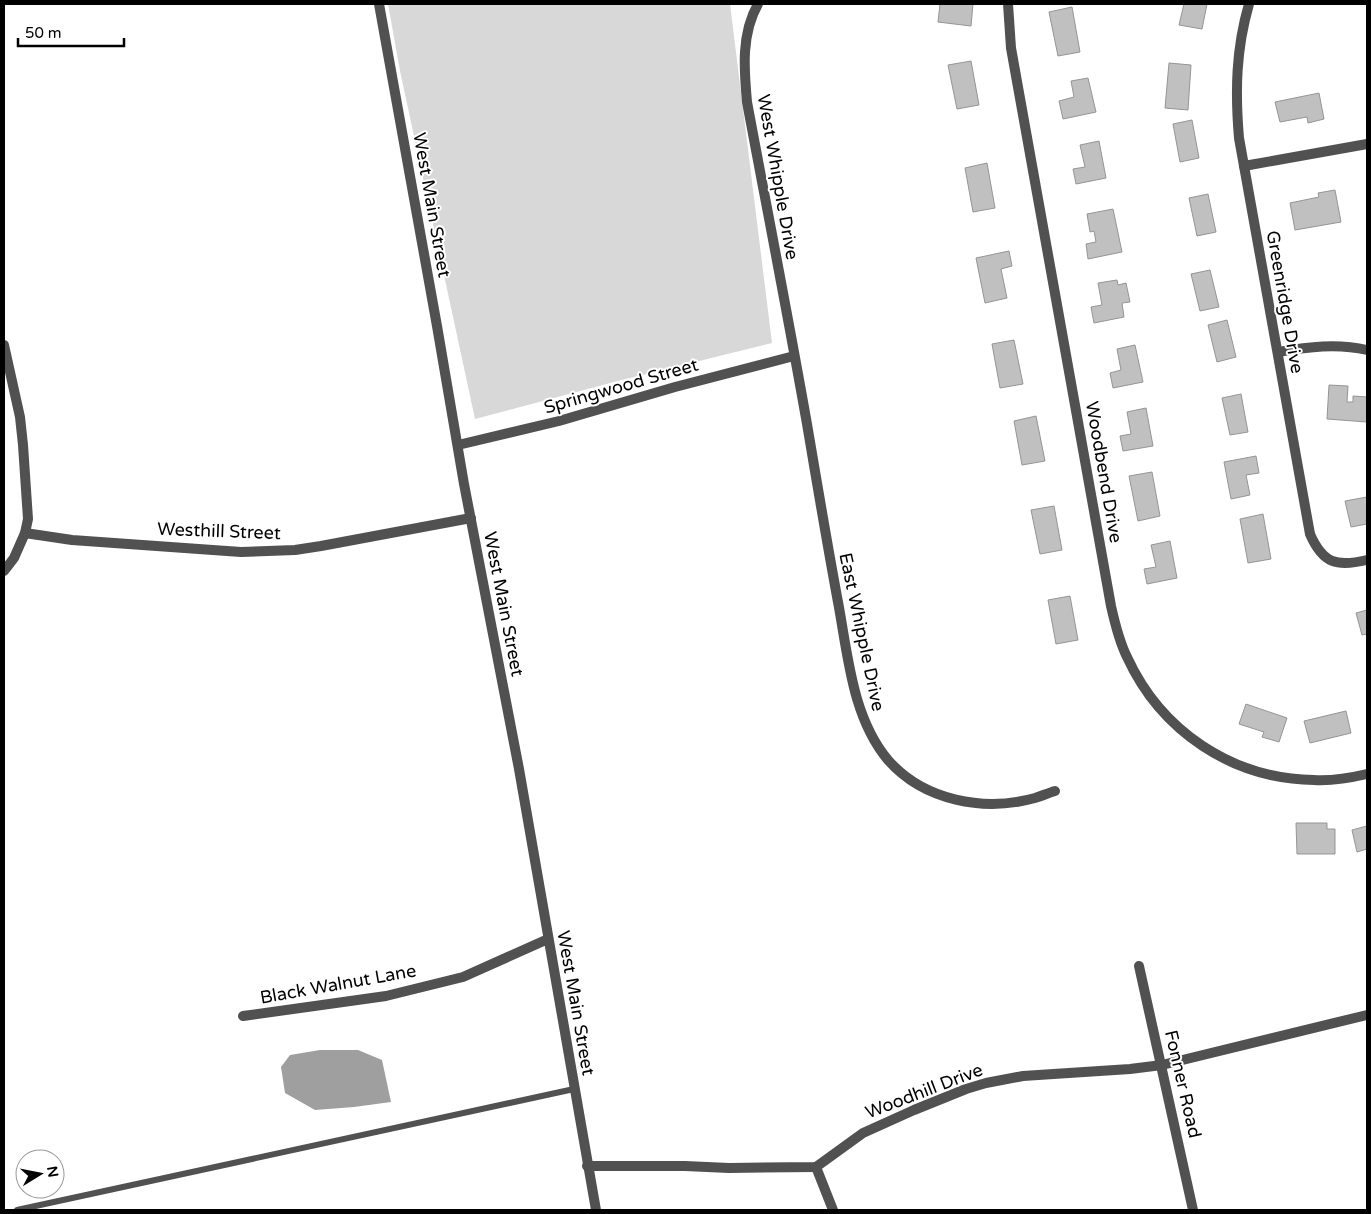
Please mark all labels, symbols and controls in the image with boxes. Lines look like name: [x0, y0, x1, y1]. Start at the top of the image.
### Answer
scale bar: [18, 15, 124, 47]
text: 50 m: [25, 24, 62, 42]
street label: West Whipple Drive: [753, 92, 803, 262]
street label: West Main Street: [408, 131, 456, 279]
street label: Greenridge Drive: [1262, 229, 1308, 375]
street label: Springwood Street: [541, 353, 701, 419]
street label: Woodbend Drive: [1081, 399, 1127, 545]
street label: Westhill Street: [157, 518, 281, 544]
street label: West Main Street: [479, 530, 529, 678]
street label: East Whipple Drive: [834, 551, 890, 713]
street label: West Main Street: [552, 929, 600, 1077]
street label: Black Walnut Lane: [258, 959, 418, 1009]
street label: Fonner Road: [1160, 1028, 1206, 1140]
street label: Woodhill Drive: [862, 1059, 986, 1123]
north arrow: [15, 1149, 65, 1199]
text: N: [43, 1165, 62, 1179]

